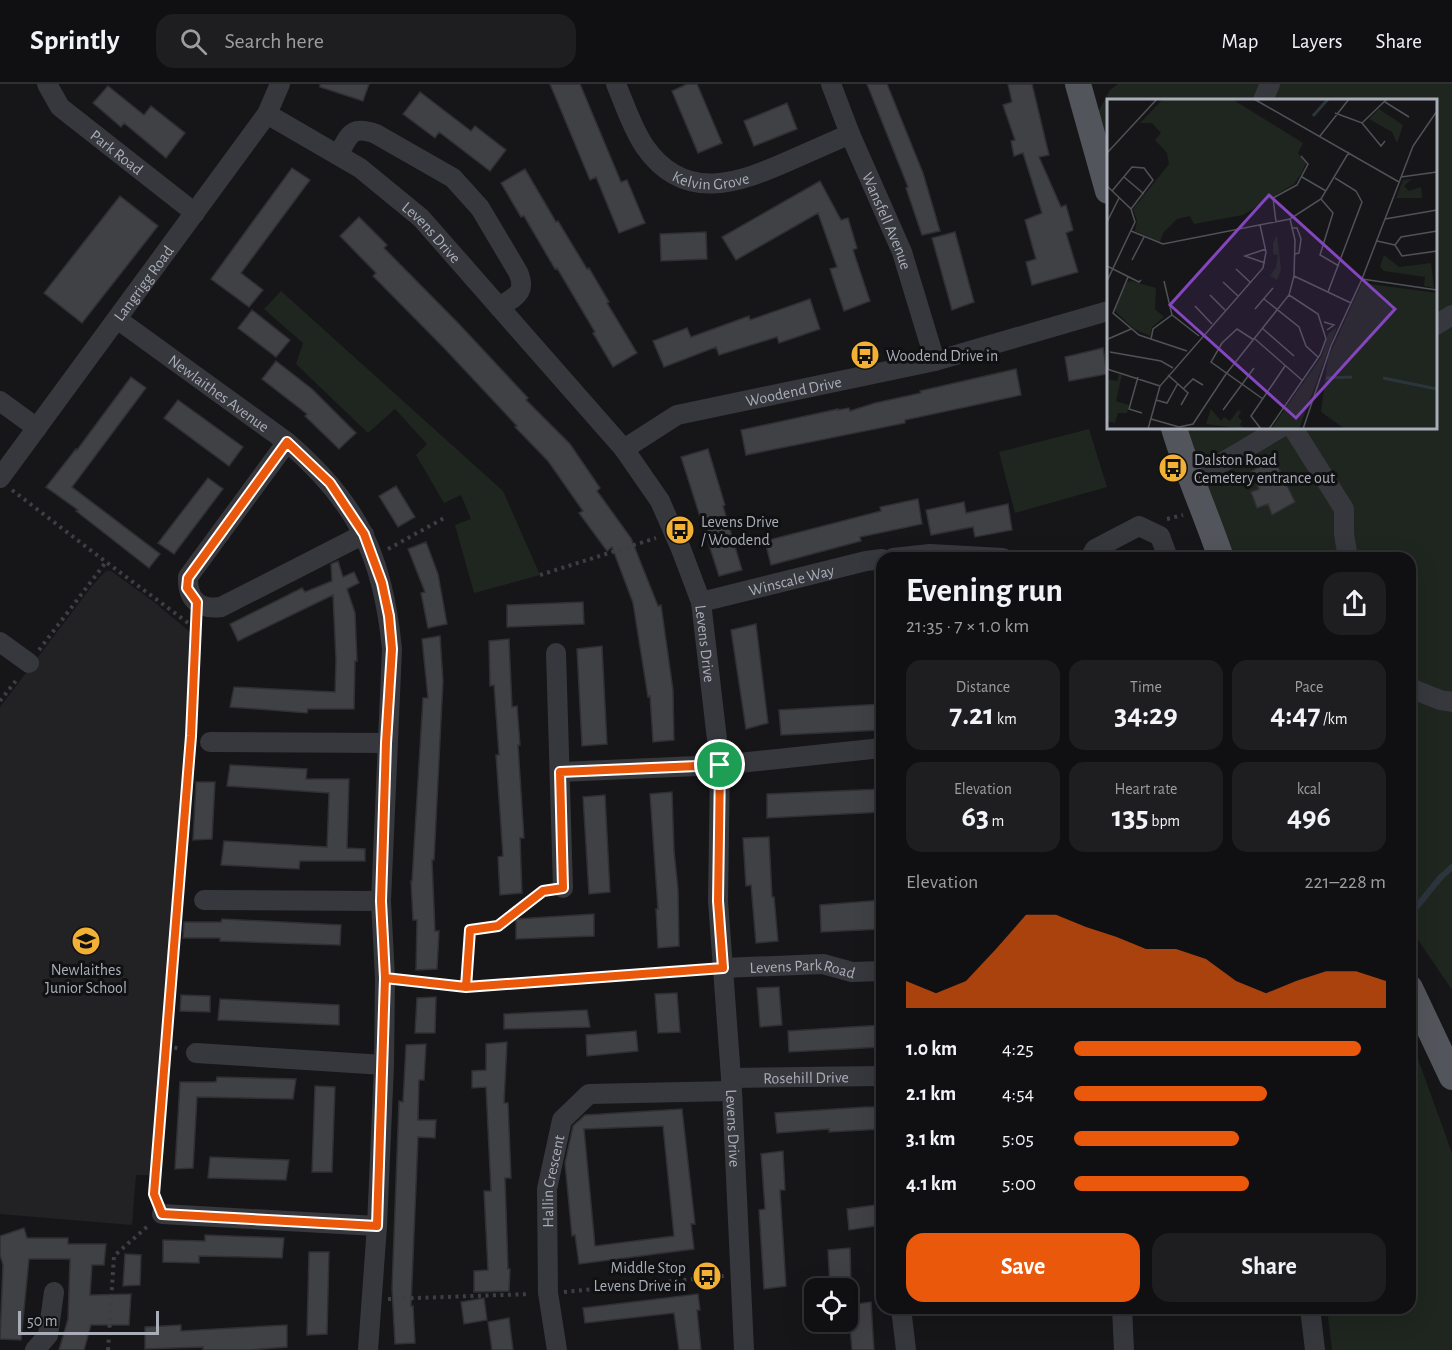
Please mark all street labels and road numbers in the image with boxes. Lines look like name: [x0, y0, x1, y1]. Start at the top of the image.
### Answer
street label: Park Road: [87, 127, 146, 178]
street label: Kelvin Grove: [670, 168, 751, 193]
street label: Wansfell Avenue: [859, 170, 914, 271]
street label: Levens Drive: [399, 199, 464, 266]
street label: Langrigg Road: [111, 243, 177, 324]
street label: Newlaithes Avenue: [165, 352, 272, 435]
street label: Woodend Drive: [744, 374, 843, 409]
street label: Winscale Way: [747, 562, 836, 599]
street label: Levens Drive: [692, 604, 717, 683]
street label: Levens Park Road: [749, 957, 857, 982]
street label: Rosehill Drive: [763, 1069, 849, 1087]
street label: Levens Drive: [723, 1089, 743, 1167]
street label: Hallin Crescent: [540, 1133, 568, 1228]

